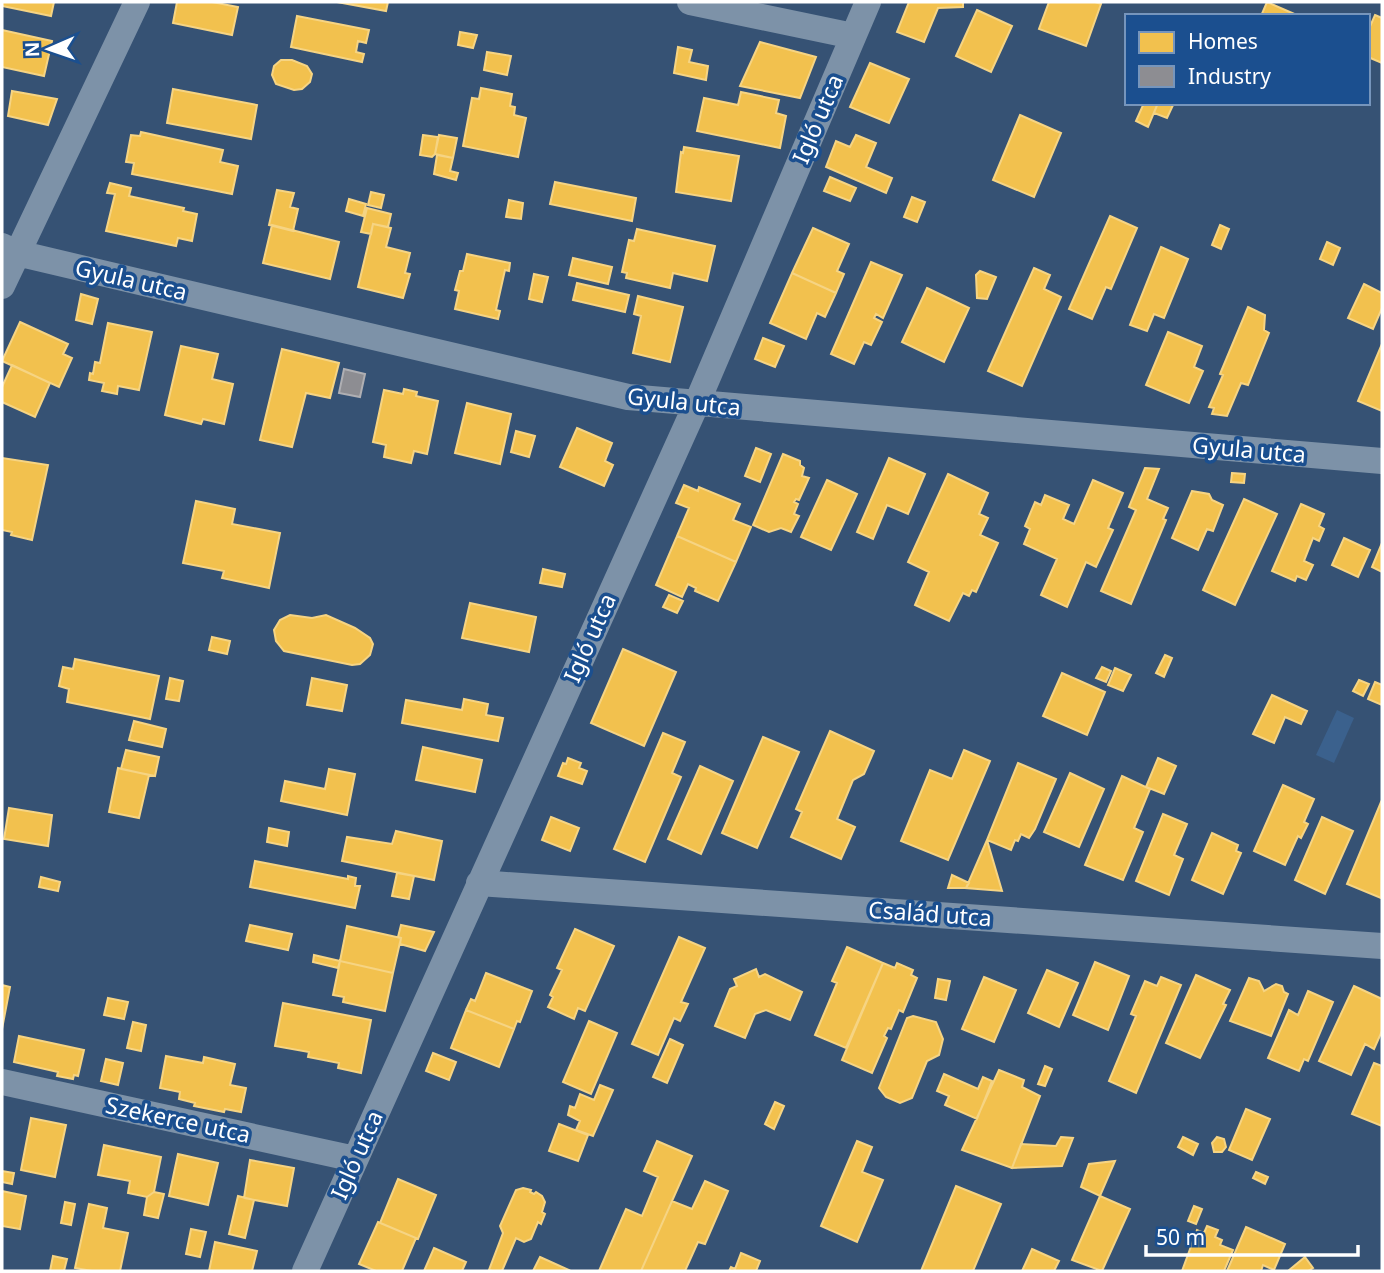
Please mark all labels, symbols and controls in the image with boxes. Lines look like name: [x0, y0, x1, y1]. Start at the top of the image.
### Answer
north arrow: [14, 14, 84, 84]
legend: [1125, 14, 1370, 105]
text: Homes: [1188, 27, 1258, 55]
text: N: [19, 41, 45, 58]
text: Industry: [1188, 62, 1271, 90]
street label: Igló utca: [784, 69, 850, 168]
street label: Gyula utca: [72, 251, 190, 307]
street label: Gyula utca: [626, 379, 742, 423]
street label: Gyula utca: [1191, 428, 1307, 470]
street label: Igló utca: [555, 588, 623, 687]
street label: Család utca: [867, 893, 993, 933]
street label: Szekerce utca: [103, 1088, 254, 1150]
street label: Igló utca: [322, 1105, 390, 1204]
scale bar: [1146, 1214, 1358, 1258]
text: 50 m: [1156, 1223, 1205, 1251]

